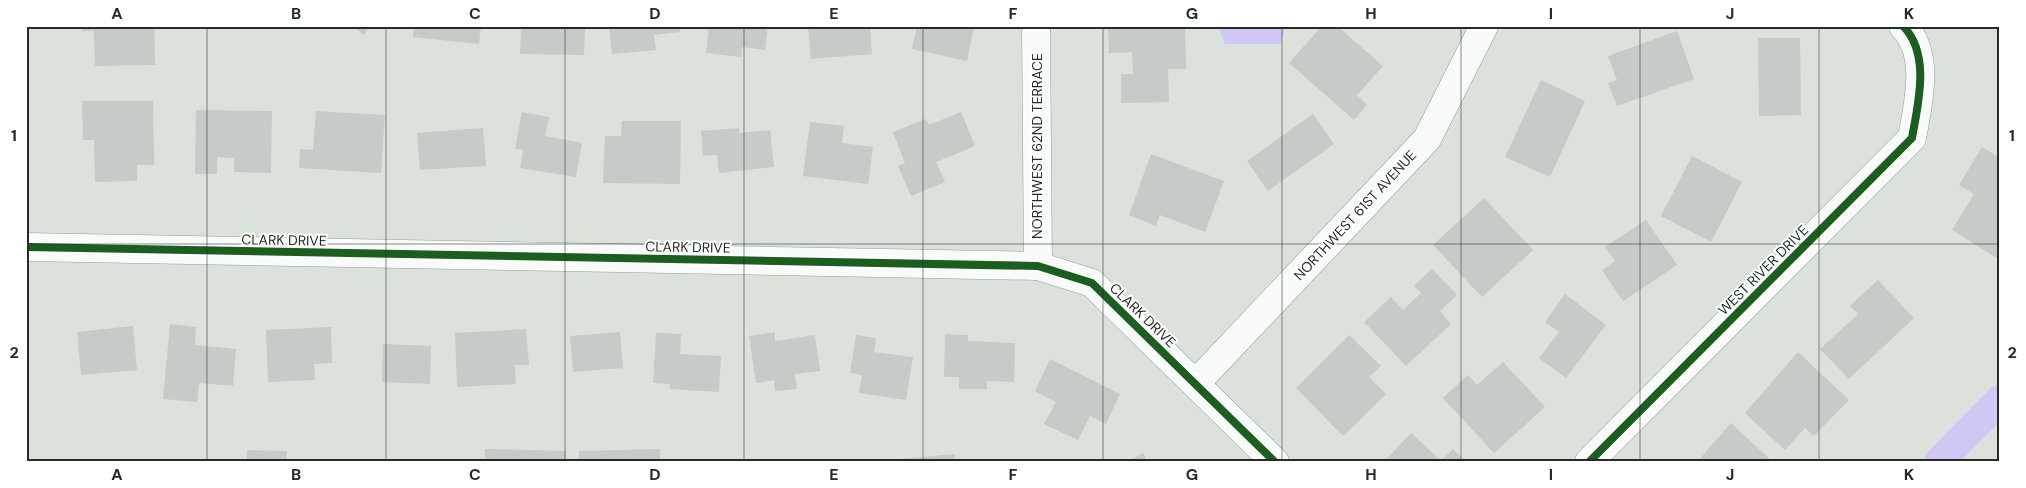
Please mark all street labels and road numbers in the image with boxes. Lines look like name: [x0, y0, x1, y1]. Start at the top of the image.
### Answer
street label: NORTHWEST 62ND TERRACE: [1028, 53, 1046, 239]
street label: NORTHWEST 61ST AVENUE: [1290, 146, 1420, 284]
street label: WEST RIVER DRIVE: [1714, 221, 1812, 319]
street label: CLARK DRIVE: [241, 230, 327, 250]
street label: CLARK DRIVE: [645, 237, 731, 257]
street label: CLARK DRIVE: [1106, 279, 1180, 351]

